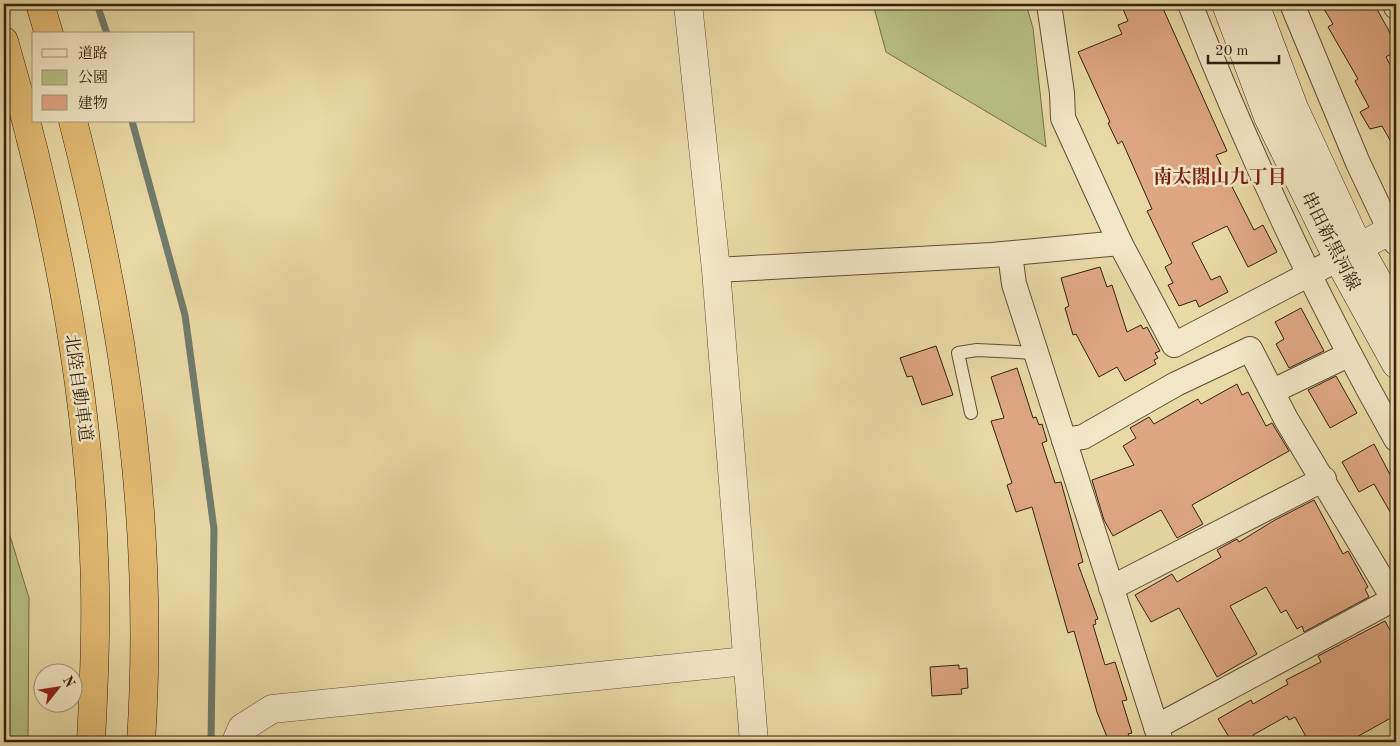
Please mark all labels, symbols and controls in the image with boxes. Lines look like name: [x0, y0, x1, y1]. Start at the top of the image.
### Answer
legend: [32, 32, 195, 122]
scale bar: [1208, 32, 1279, 64]
text: 20 m: [1215, 44, 1249, 59]
text: 道路: [78, 45, 108, 62]
text: 公園: [78, 69, 108, 86]
text: 建物: [78, 95, 108, 112]
district label: 南太閤山九丁目: [1153, 166, 1287, 188]
street label: 串田新黒河線: [1298, 188, 1364, 294]
street label: 北陸自動車道: [62, 333, 96, 443]
north arrow: [32, 664, 82, 714]
text: N: [60, 674, 77, 690]

